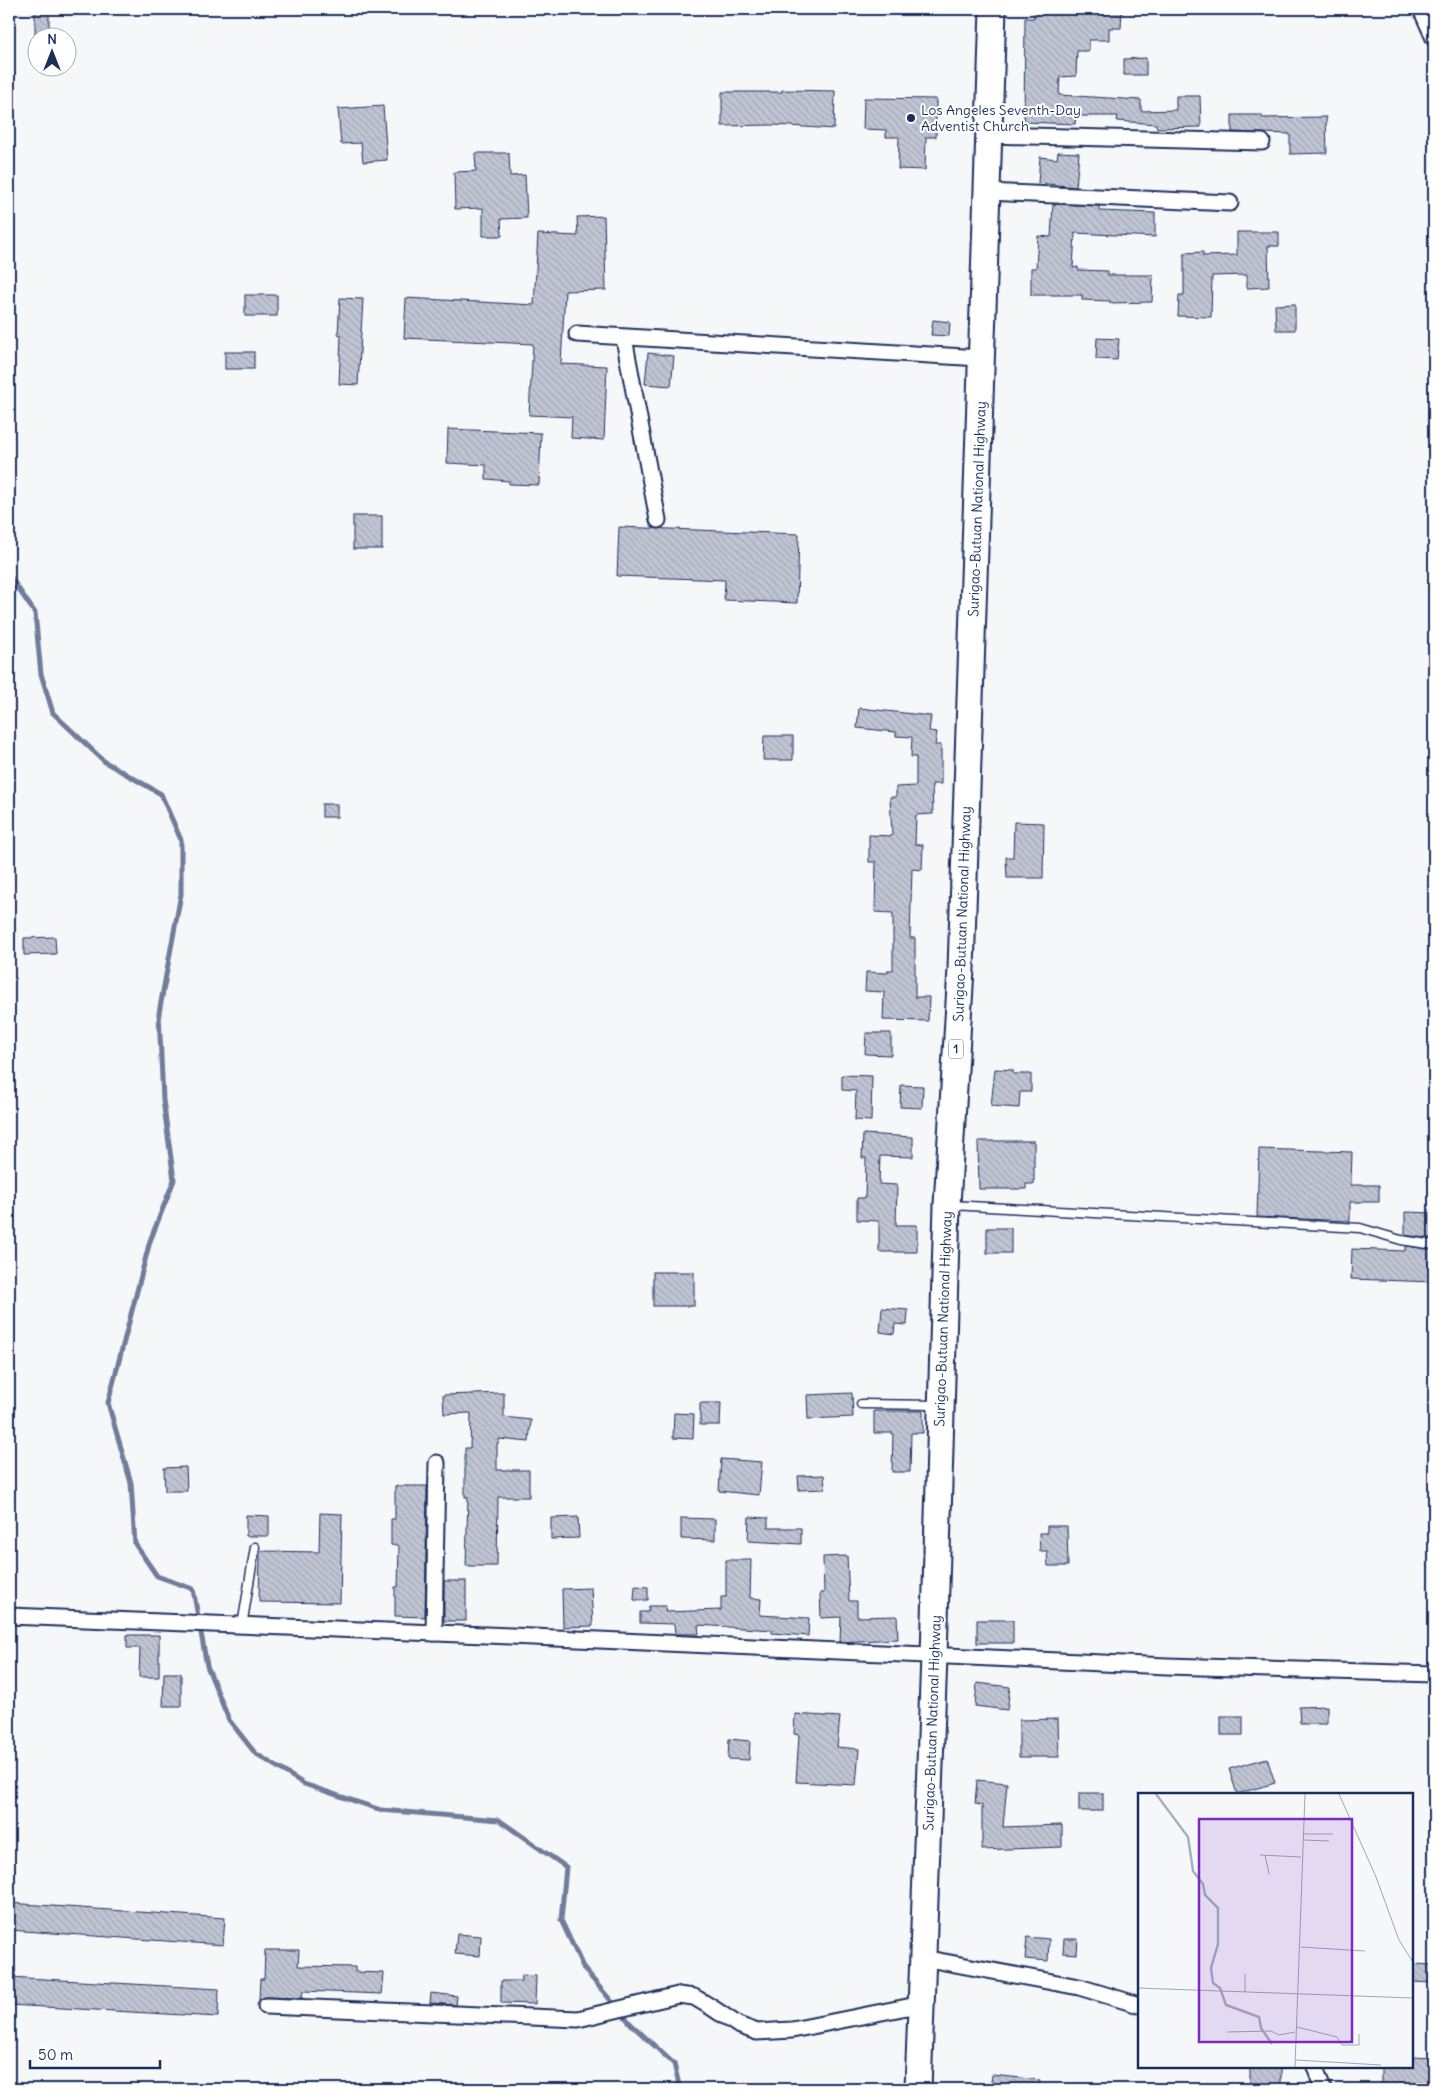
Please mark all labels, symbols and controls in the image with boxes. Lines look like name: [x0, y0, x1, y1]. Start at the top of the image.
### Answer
north arrow: [28, 28, 78, 78]
text: N: [47, 30, 57, 48]
place label: Los Angeles Seventh-Day Adventist Church: [921, 101, 1081, 135]
marker: Los Angeles Seventh-Day Adventist Church: [905, 112, 917, 124]
street label: Surigao-Butuan National Highway: [964, 401, 990, 617]
street label: Surigao-Butuan National Highway: [949, 806, 975, 1022]
road number: 1: [948, 1040, 964, 1058]
street label: Surigao-Butuan National Highway: [930, 1211, 956, 1427]
street label: Surigao-Butuan National Highway: [919, 1615, 945, 1831]
inset map: [1138, 1793, 1413, 2068]
scale bar: [30, 2038, 160, 2070]
text: 50 m: [38, 2045, 73, 2064]

